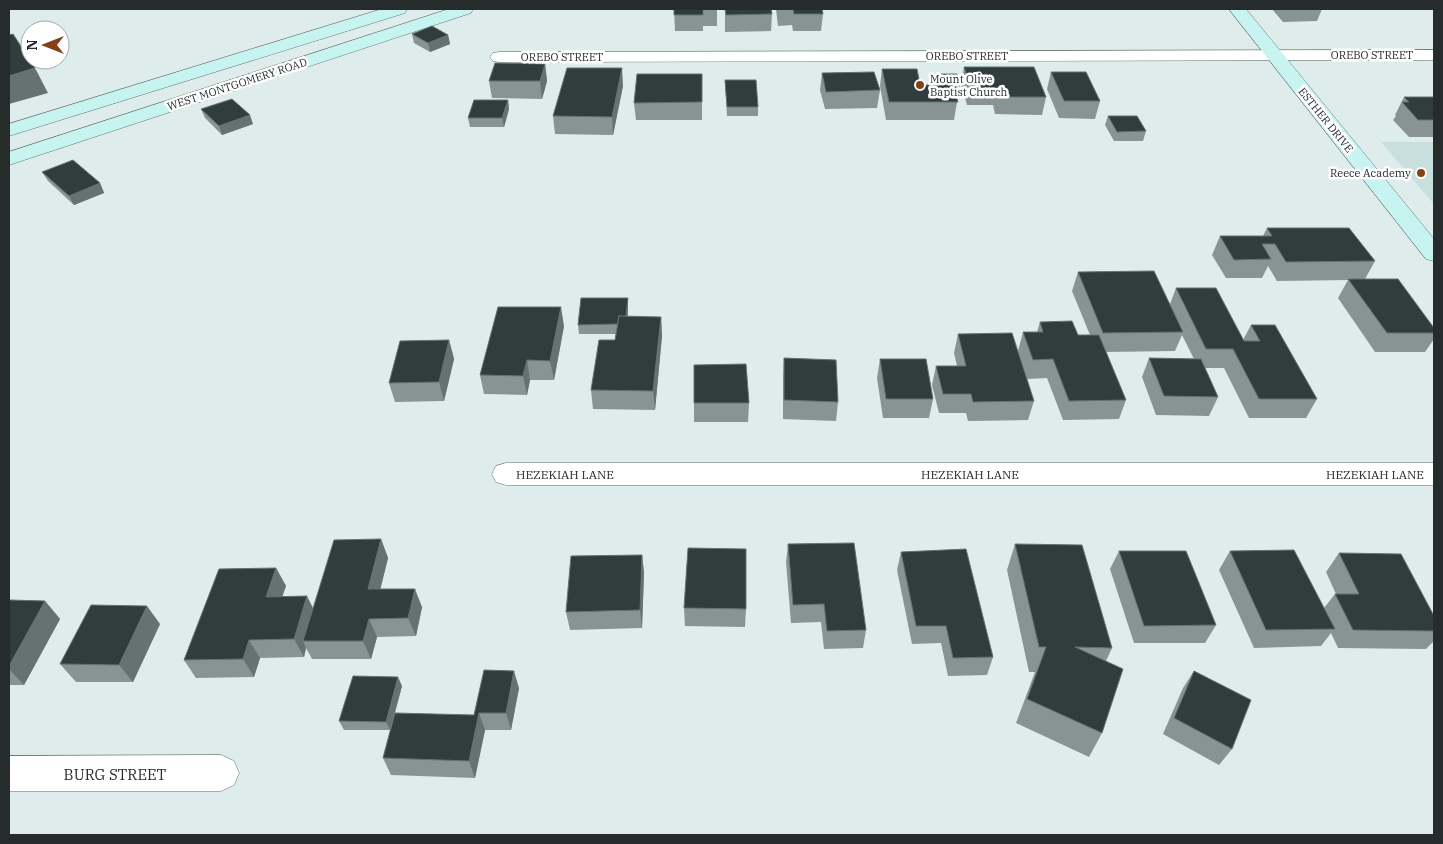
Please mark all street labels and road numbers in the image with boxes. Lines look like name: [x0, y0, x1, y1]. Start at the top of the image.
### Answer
street label: OREBO STREET: [1331, 48, 1413, 62]
street label: OREBO STREET: [926, 49, 1008, 63]
street label: OREBO STREET: [521, 50, 603, 64]
street label: WEST MONTGOMERY ROAD: [165, 55, 309, 113]
street label: ESTHER DRIVE: [1296, 85, 1356, 155]
street label: HEZEKIAH LANE: [516, 467, 614, 482]
street label: HEZEKIAH LANE: [921, 467, 1019, 482]
street label: HEZEKIAH LANE: [1326, 467, 1424, 482]
street label: BURG STREET: [64, 765, 167, 784]

